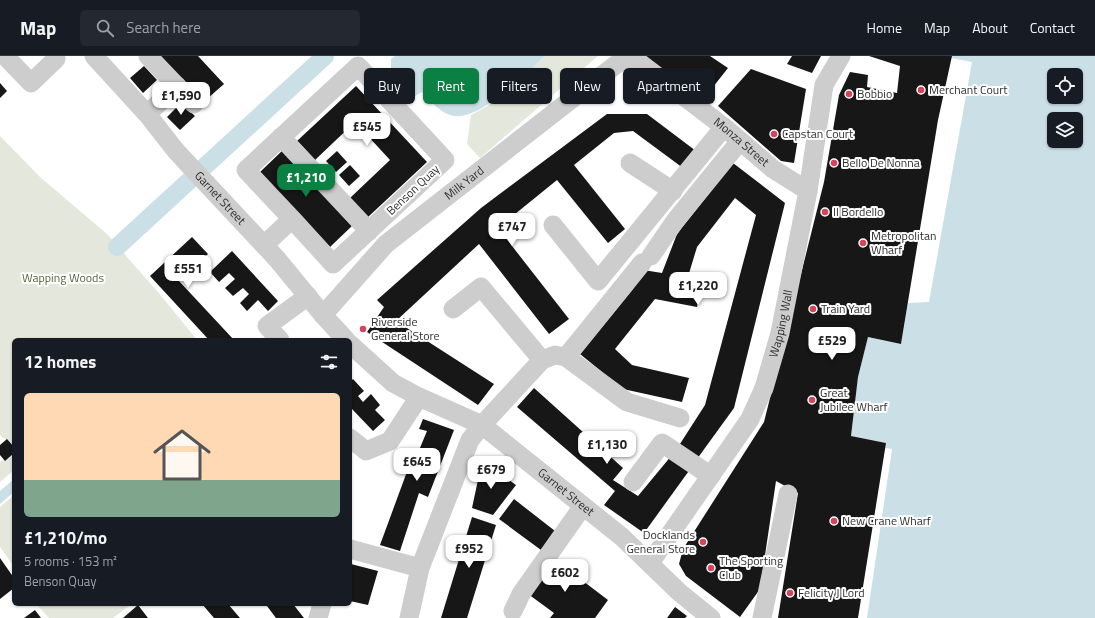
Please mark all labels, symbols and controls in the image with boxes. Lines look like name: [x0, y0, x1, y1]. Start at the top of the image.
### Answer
search box: [80, 10, 360, 46]
text: Map: [20, 13, 56, 42]
text: Search here: [126, 16, 201, 39]
icon: search: [94, 17, 116, 39]
text: Home: [867, 17, 902, 38]
text: Map: [924, 17, 950, 38]
text: About: [972, 17, 1008, 38]
text: Contact: [1030, 17, 1075, 38]
chip: Buy: [364, 68, 415, 104]
chip: Rent: [423, 68, 479, 104]
chip: Filters: [487, 68, 552, 104]
chip: New: [560, 68, 615, 104]
chip: Apartment: [623, 68, 715, 104]
map controls: [1047, 68, 1083, 148]
button: locate: [1047, 68, 1083, 104]
place label: Merchant Court: [929, 80, 1008, 99]
pin: £1,590: [148, 82, 214, 116]
place label: Bobbio: [857, 84, 892, 103]
text: £1,590: [161, 85, 201, 105]
marker: Merchant Court: [916, 85, 926, 95]
marker: Bobbio: [844, 89, 854, 99]
street label: Monza Street: [710, 112, 774, 171]
button: layers: [1047, 112, 1083, 148]
pin: £545: [343, 113, 391, 147]
text: £545: [352, 116, 382, 136]
place label: Capstan Court: [782, 124, 854, 143]
marker: Capstan Court: [769, 129, 779, 139]
place label: Bello De Nonna: [842, 153, 920, 172]
marker: Bello De Nonna: [829, 158, 839, 168]
street label: Benson Quay: [382, 160, 444, 219]
street label: Milk Yard: [440, 161, 488, 204]
pin: £1,210: [273, 164, 339, 198]
street label: Garnet Street: [190, 166, 251, 230]
text: £1,210: [286, 167, 326, 187]
place label: Il Bordello: [833, 202, 883, 221]
marker: Il Bordello: [820, 207, 830, 217]
pin: £747: [488, 213, 536, 247]
text: £747: [497, 216, 527, 236]
place label: Metropolitan Wharf: [871, 226, 936, 259]
marker: Metropolitan Wharf: [858, 238, 868, 248]
pin: £551: [164, 255, 212, 289]
text: £551: [173, 258, 203, 278]
park label: Wapping Woods: [22, 268, 104, 287]
pin: £1,220: [665, 272, 731, 306]
text: £1,220: [678, 275, 718, 295]
street label: Wapping Wall: [763, 288, 797, 360]
place label: Train Yard: [821, 299, 870, 318]
marker: Train Yard: [808, 304, 818, 314]
place label: Riverside General Store: [371, 312, 440, 345]
marker: Riverside General Store: [358, 324, 368, 334]
pin: £529: [808, 327, 856, 361]
text: £529: [817, 330, 847, 350]
text: 12 homes: [24, 349, 96, 375]
icon: filters: [318, 351, 340, 373]
place label: Great Jubilee Wharf: [820, 383, 888, 416]
marker: Great Jubilee Wharf: [807, 395, 817, 405]
icon: home: [146, 419, 218, 491]
pin: £1,130: [574, 431, 640, 465]
text: £1,130: [587, 434, 627, 454]
pin: £645: [393, 448, 441, 482]
text: £645: [402, 451, 432, 471]
pin: £679: [467, 456, 515, 490]
text: £679: [476, 459, 506, 479]
street label: Garnet Street: [534, 463, 599, 521]
place label: New Crane Wharf: [842, 511, 931, 530]
marker: New Crane Wharf: [829, 516, 839, 526]
text: £1,210/mo: [24, 525, 107, 551]
place label: Docklands General Store: [626, 525, 695, 558]
pin: £952: [445, 535, 493, 569]
marker: Docklands General Store: [698, 537, 708, 547]
text: £952: [454, 538, 484, 558]
text: 5 rooms · 153 m²: [24, 551, 117, 571]
place label: The Sporting Club: [719, 551, 783, 584]
pin: £602: [541, 559, 589, 593]
text: £602: [550, 562, 580, 582]
marker: The Sporting Club: [706, 563, 716, 573]
text: Benson Quay: [24, 571, 97, 591]
place label: Felicity J Lord: [798, 583, 865, 602]
marker: Felicity J Lord: [785, 588, 795, 598]

